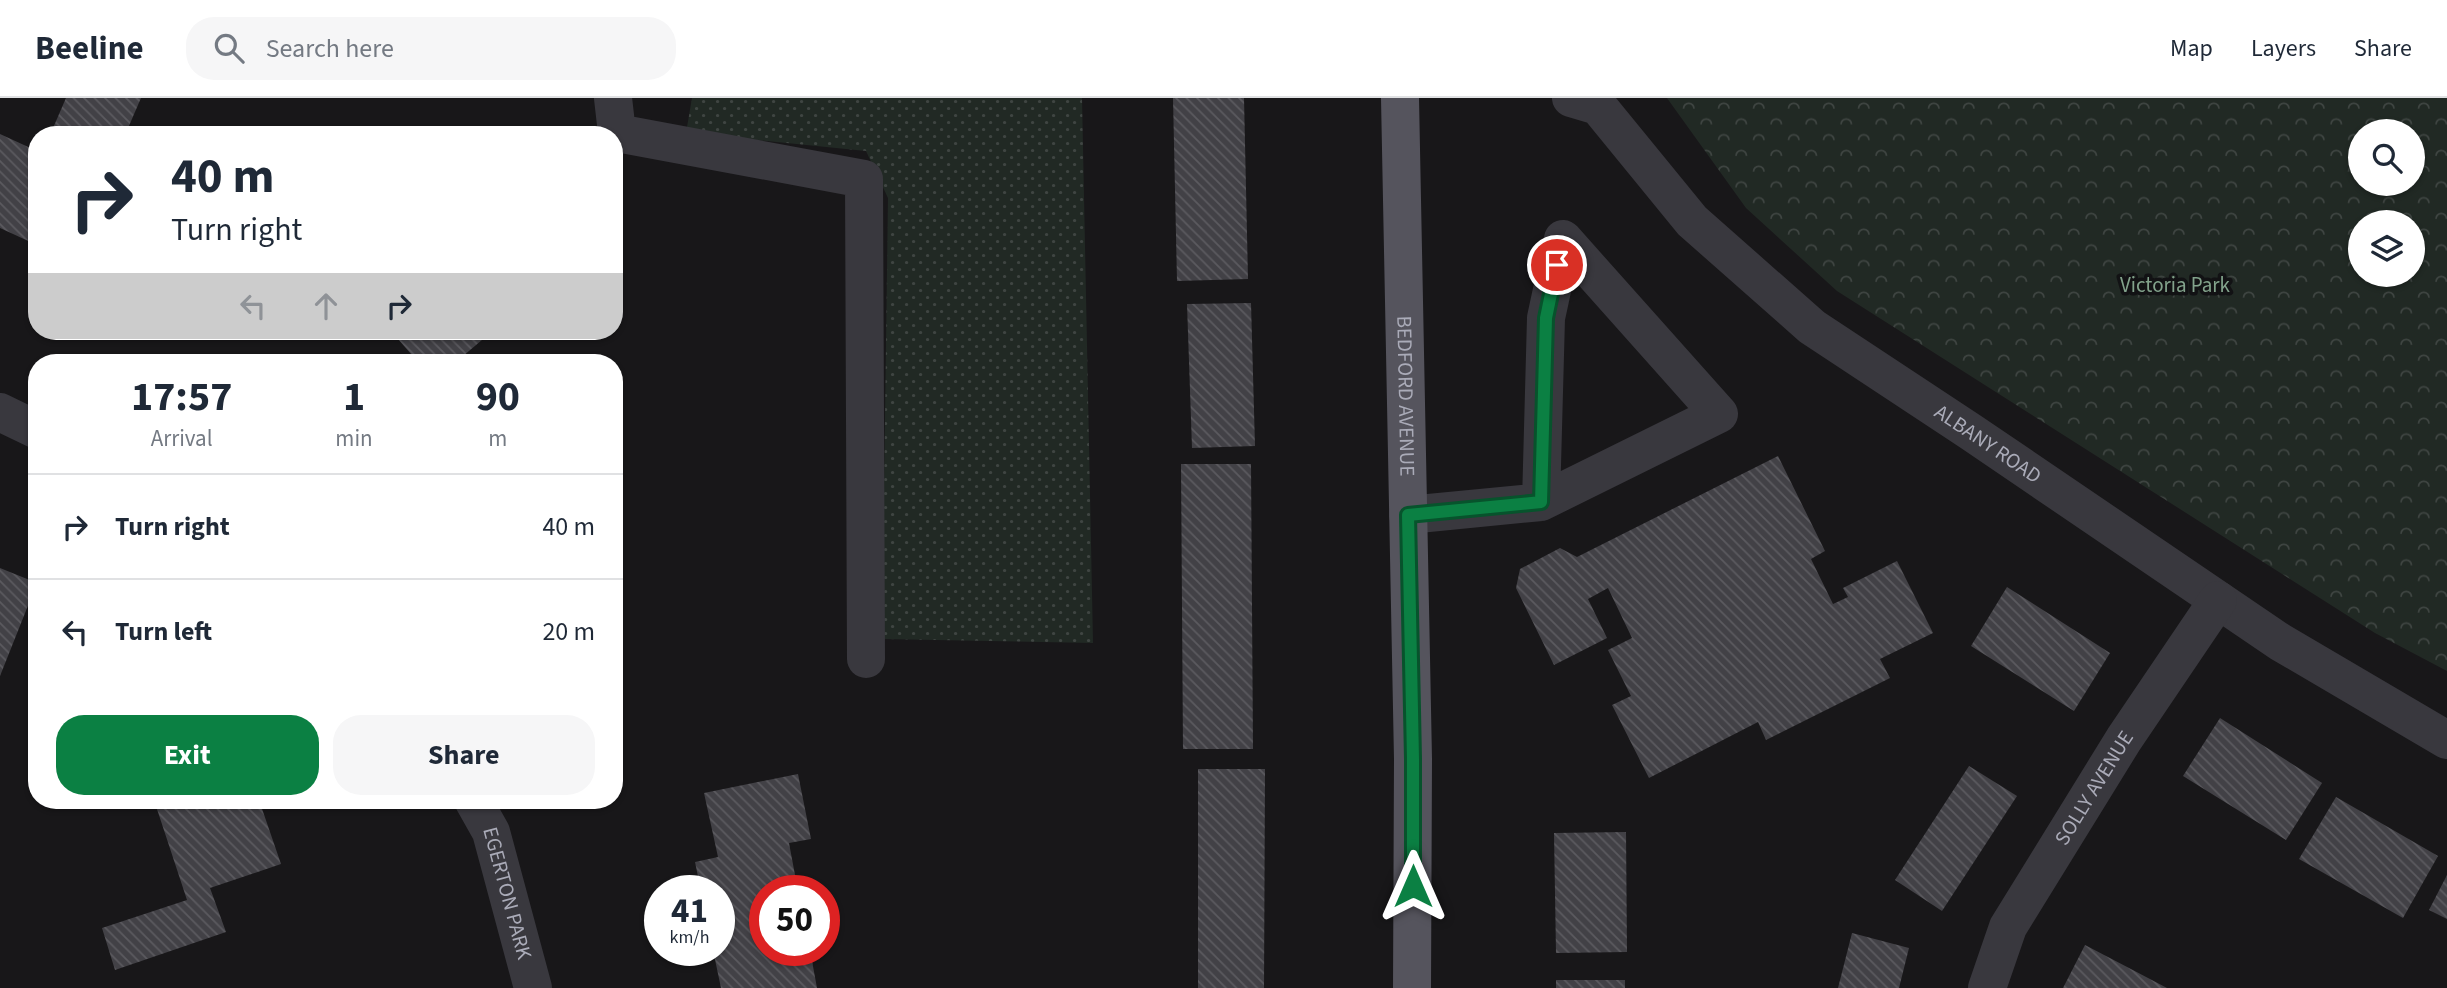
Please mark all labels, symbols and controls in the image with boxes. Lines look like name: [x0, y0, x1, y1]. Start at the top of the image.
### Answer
search box: [186, 17, 676, 80]
text: Beeline: [35, 25, 144, 72]
icon: search: [210, 29, 248, 67]
text: Search here: [266, 30, 394, 67]
text: Map: [2170, 31, 2213, 66]
text: Layers: [2251, 31, 2316, 66]
text: Share: [2354, 31, 2412, 66]
map controls: [2348, 119, 2425, 287]
button: search: [2348, 119, 2425, 196]
text: 40 m: [171, 142, 275, 212]
icon: right: [56, 154, 147, 245]
text: Turn right: [171, 207, 302, 253]
button: layers: [2348, 210, 2425, 287]
pin: [1527, 235, 1587, 295]
icon: arrive: [1538, 246, 1576, 284]
park label: Victoria Park: [2120, 270, 2231, 300]
icon: left: [234, 287, 272, 325]
icon: ahead: [307, 287, 345, 325]
icon: right: [380, 287, 418, 325]
street label: BEDFORD AVENUE: [1389, 315, 1422, 477]
text: 17:57: [131, 367, 232, 427]
text: 1: [343, 367, 365, 427]
text: 90: [476, 367, 520, 427]
street label: ALBANY ROAD: [1929, 397, 2047, 491]
text: Arrival: [151, 422, 213, 455]
text: min: [335, 422, 373, 455]
text: m: [488, 422, 507, 455]
icon: right: [56, 508, 94, 546]
text: Turn right: [115, 508, 230, 545]
text: 40 m: [542, 508, 595, 545]
icon: left: [56, 613, 94, 651]
text: Turn left: [115, 613, 212, 650]
text: 20 m: [542, 613, 595, 650]
button: Exit: [56, 715, 319, 795]
button: Share: [333, 715, 595, 795]
street label: SOLLY AVENUE: [2047, 725, 2141, 851]
street label: EGERTON PARK: [475, 824, 540, 963]
position arrow: [1376, 849, 1450, 923]
speed limit sign: 50: [749, 875, 840, 966]
text: 41: [671, 886, 708, 936]
text: km/h: [670, 925, 709, 950]

